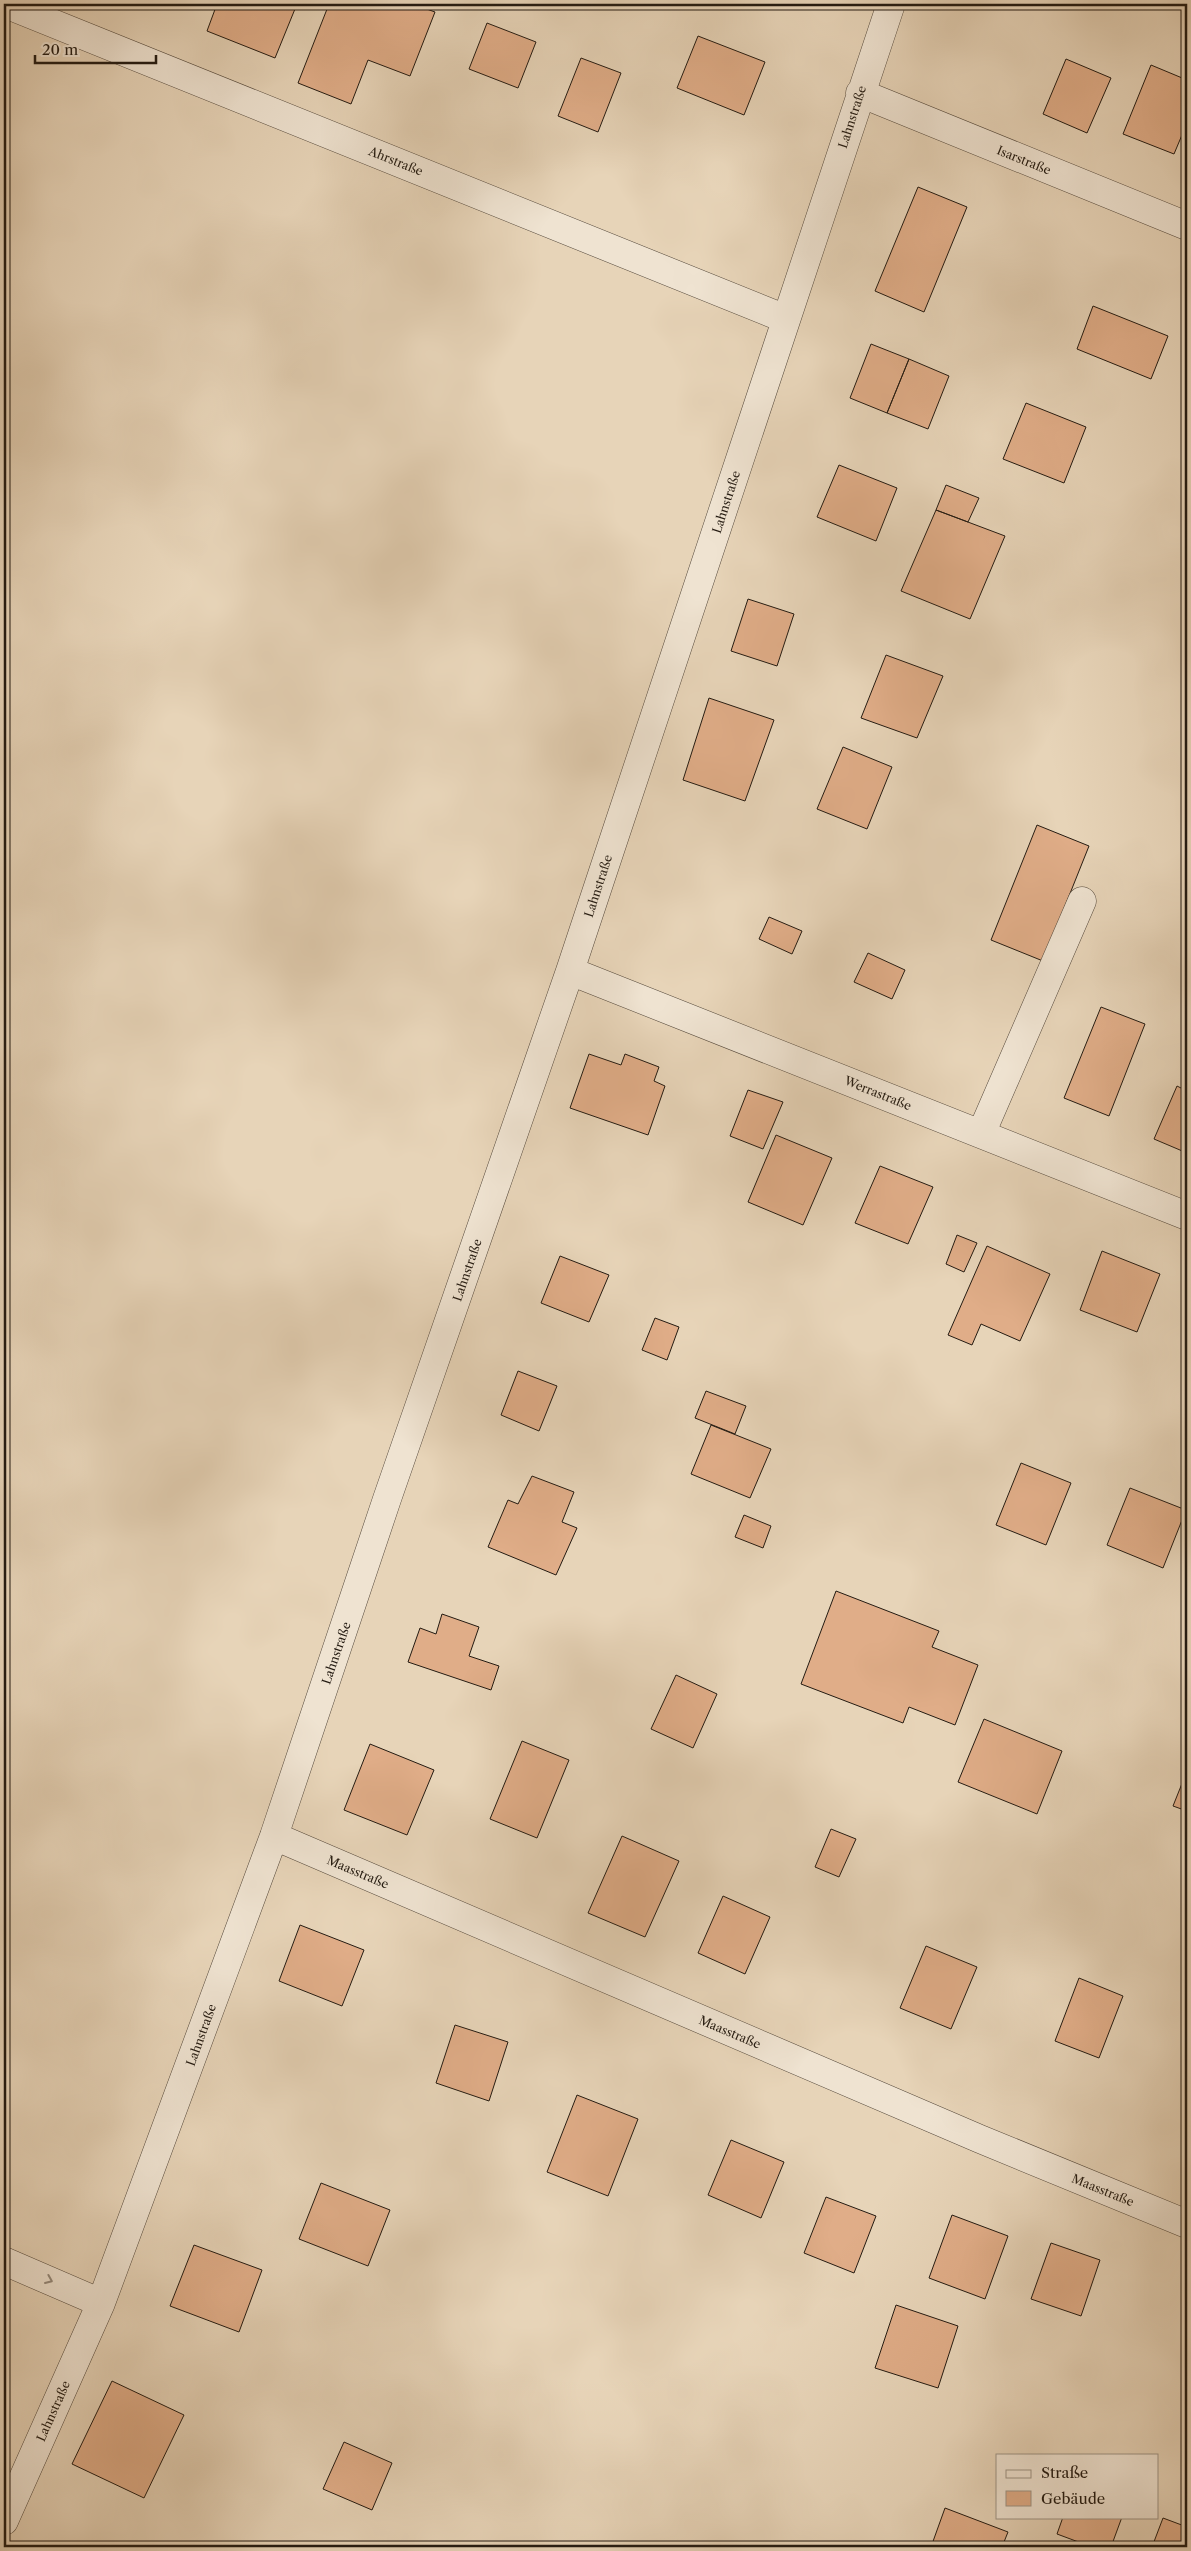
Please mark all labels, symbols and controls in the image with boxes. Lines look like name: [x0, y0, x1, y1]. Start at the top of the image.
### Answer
scale bar: [35, 32, 156, 64]
text: 20 m: [42, 40, 78, 59]
street label: Lahnstraße: [835, 84, 869, 150]
street label: Isarstraße: [995, 142, 1053, 178]
street label: Ahrstraße: [366, 143, 426, 179]
street label: Lahnstraße: [709, 469, 743, 535]
street label: Lahnstraße: [581, 853, 615, 919]
street label: Werrastraße: [841, 1072, 914, 1113]
street label: Lahnstraße: [449, 1237, 485, 1303]
street label: Lahnstraße: [318, 1620, 354, 1686]
street label: Maasstraße: [325, 1852, 391, 1892]
street label: Lahnstraße: [183, 2002, 219, 2068]
street label: Maasstraße: [697, 2012, 763, 2052]
street label: Maasstraße: [1070, 2171, 1137, 2209]
one-way arrow: [44, 2275, 52, 2285]
street label: Lahnstraße: [33, 2378, 73, 2444]
legend: [996, 2454, 1158, 2518]
text: Straße: [1041, 2463, 1088, 2482]
text: Gebäude: [1041, 2489, 1105, 2508]

